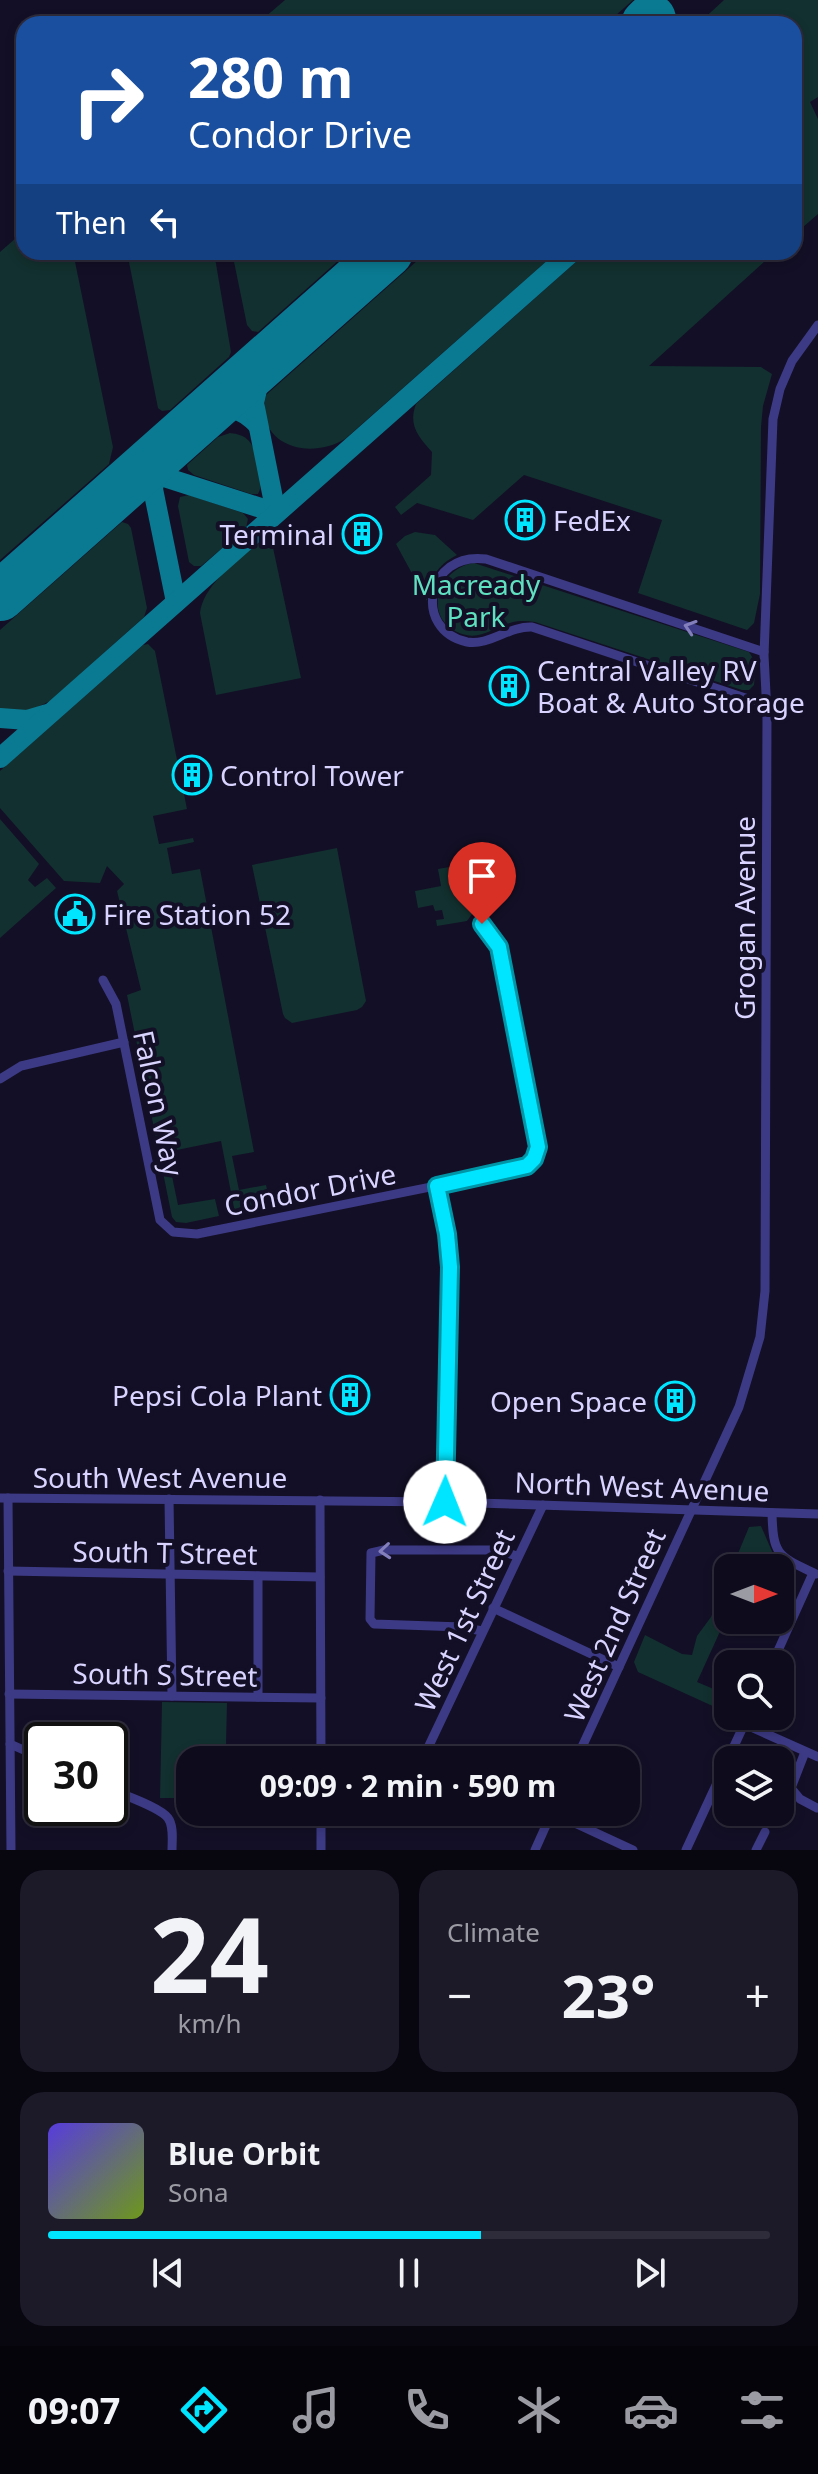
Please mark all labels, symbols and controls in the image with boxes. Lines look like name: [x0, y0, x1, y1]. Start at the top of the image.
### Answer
text: 280 m: [188, 38, 353, 114]
icon: right: [56, 48, 160, 152]
text: Condor Drive: [188, 110, 412, 159]
icon: left: [143, 200, 187, 244]
text: Then: [56, 202, 127, 243]
building icon: FedEx: [504, 499, 546, 541]
place label: FedEx: [553, 501, 631, 539]
building icon: Terminal: [341, 513, 383, 555]
place label: Terminal: [219, 515, 334, 553]
park label: Macready Park: [412, 565, 541, 635]
one-way arrow: [684, 620, 698, 636]
place label: Central Valley RV Boat & Auto Storage: [537, 651, 805, 721]
building icon: Central Valley RV Boat & Auto Storage: [488, 665, 530, 707]
building icon: Control Tower: [171, 754, 213, 796]
place label: Control Tower: [220, 756, 404, 794]
street label: Grogan Avenue: [725, 816, 763, 1020]
pin: [448, 842, 516, 924]
icon: arrive: [460, 854, 504, 898]
public building icon: Fire Station 52: [54, 893, 96, 935]
place label: Fire Station 52: [103, 895, 291, 933]
street label: Falcon Way: [125, 1027, 193, 1180]
street label: Condor Drive: [221, 1154, 399, 1224]
building icon: Pepsi Cola Plant: [329, 1374, 371, 1416]
place label: Pepsi Cola Plant: [112, 1376, 322, 1414]
building icon: Open Space: [654, 1380, 696, 1422]
place label: Open Space: [490, 1382, 647, 1420]
street label: South West Avenue: [33, 1458, 287, 1496]
position arrow: [403, 1460, 487, 1544]
street label: North West Avenue: [514, 1463, 770, 1509]
street label: West 2nd Street: [554, 1522, 674, 1728]
street label: West 1st Street: [405, 1523, 523, 1717]
street label: South T Street: [72, 1531, 258, 1573]
one-way arrow: [378, 1543, 391, 1560]
north arrow: [714, 1554, 794, 1634]
map controls: [714, 1554, 794, 1826]
button: search: [714, 1650, 794, 1730]
street label: South S Street: [72, 1653, 258, 1695]
speed limit sign: 30: [24, 1722, 128, 1826]
button: layers: [714, 1746, 794, 1826]
text: 09:09 · 2 min · 590 m: [260, 1765, 556, 1806]
text: 24: [150, 1882, 269, 2023]
text: Climate: [447, 1914, 540, 1950]
text: 23°: [561, 1954, 656, 2036]
text: −: [447, 1965, 472, 2025]
text: +: [745, 1965, 770, 2025]
text: km/h: [178, 2005, 241, 2041]
text: Blue Orbit: [168, 2133, 320, 2174]
text: Sona: [168, 2174, 229, 2210]
icon: previous: [146, 2251, 190, 2295]
icon: pause: [387, 2251, 431, 2295]
icon: next: [628, 2251, 672, 2295]
icon: directions: [176, 2382, 232, 2438]
icon: music: [288, 2382, 344, 2438]
icon: phone: [399, 2382, 455, 2438]
icon: climate: [511, 2382, 567, 2438]
icon: car: [623, 2382, 679, 2438]
icon: filters: [734, 2382, 790, 2438]
text: 09:07: [28, 2386, 120, 2435]

